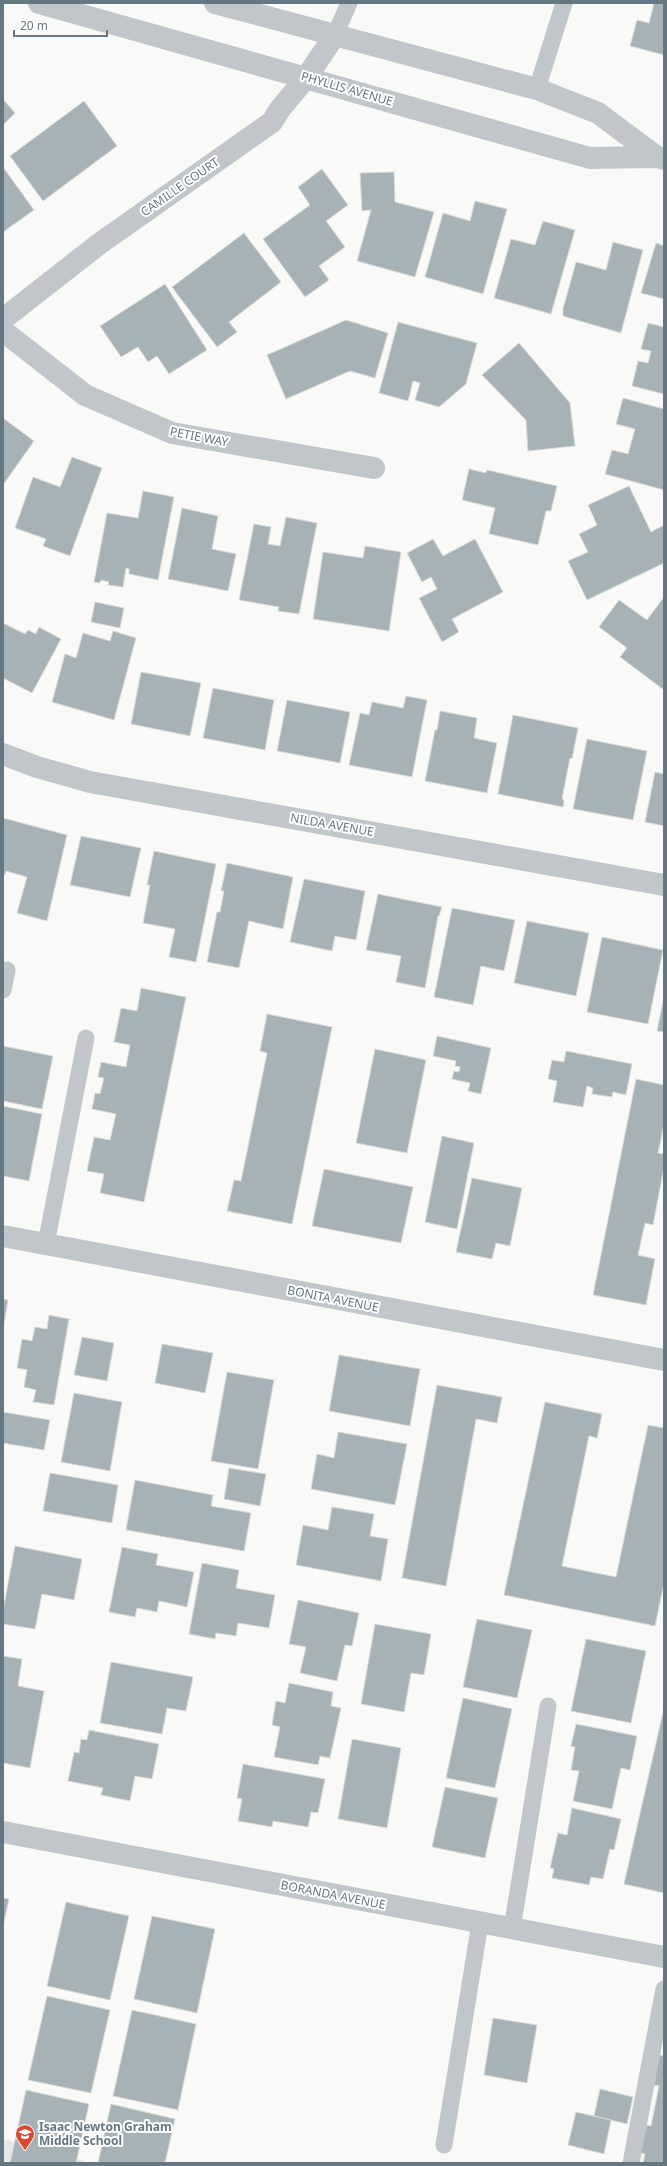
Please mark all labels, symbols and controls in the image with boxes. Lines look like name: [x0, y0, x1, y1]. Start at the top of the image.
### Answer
scale bar: [14, 12, 107, 38]
text: 20 m: [20, 17, 48, 34]
street label: PHYLLIS AVENUE: [299, 67, 395, 110]
street label: CAMILLE COURT: [137, 153, 223, 220]
street label: PETIE WAY: [169, 423, 230, 451]
street label: NILDA AVENUE: [289, 809, 375, 840]
street label: BONITA AVENUE: [286, 1281, 380, 1316]
street label: BORANDA AVENUE: [279, 1876, 387, 1913]
place label: Isaac Newton Graham Middle School: [39, 2118, 172, 2149]
school or university icon: Isaac Newton Graham Middle School: [14, 2123, 36, 2151]

